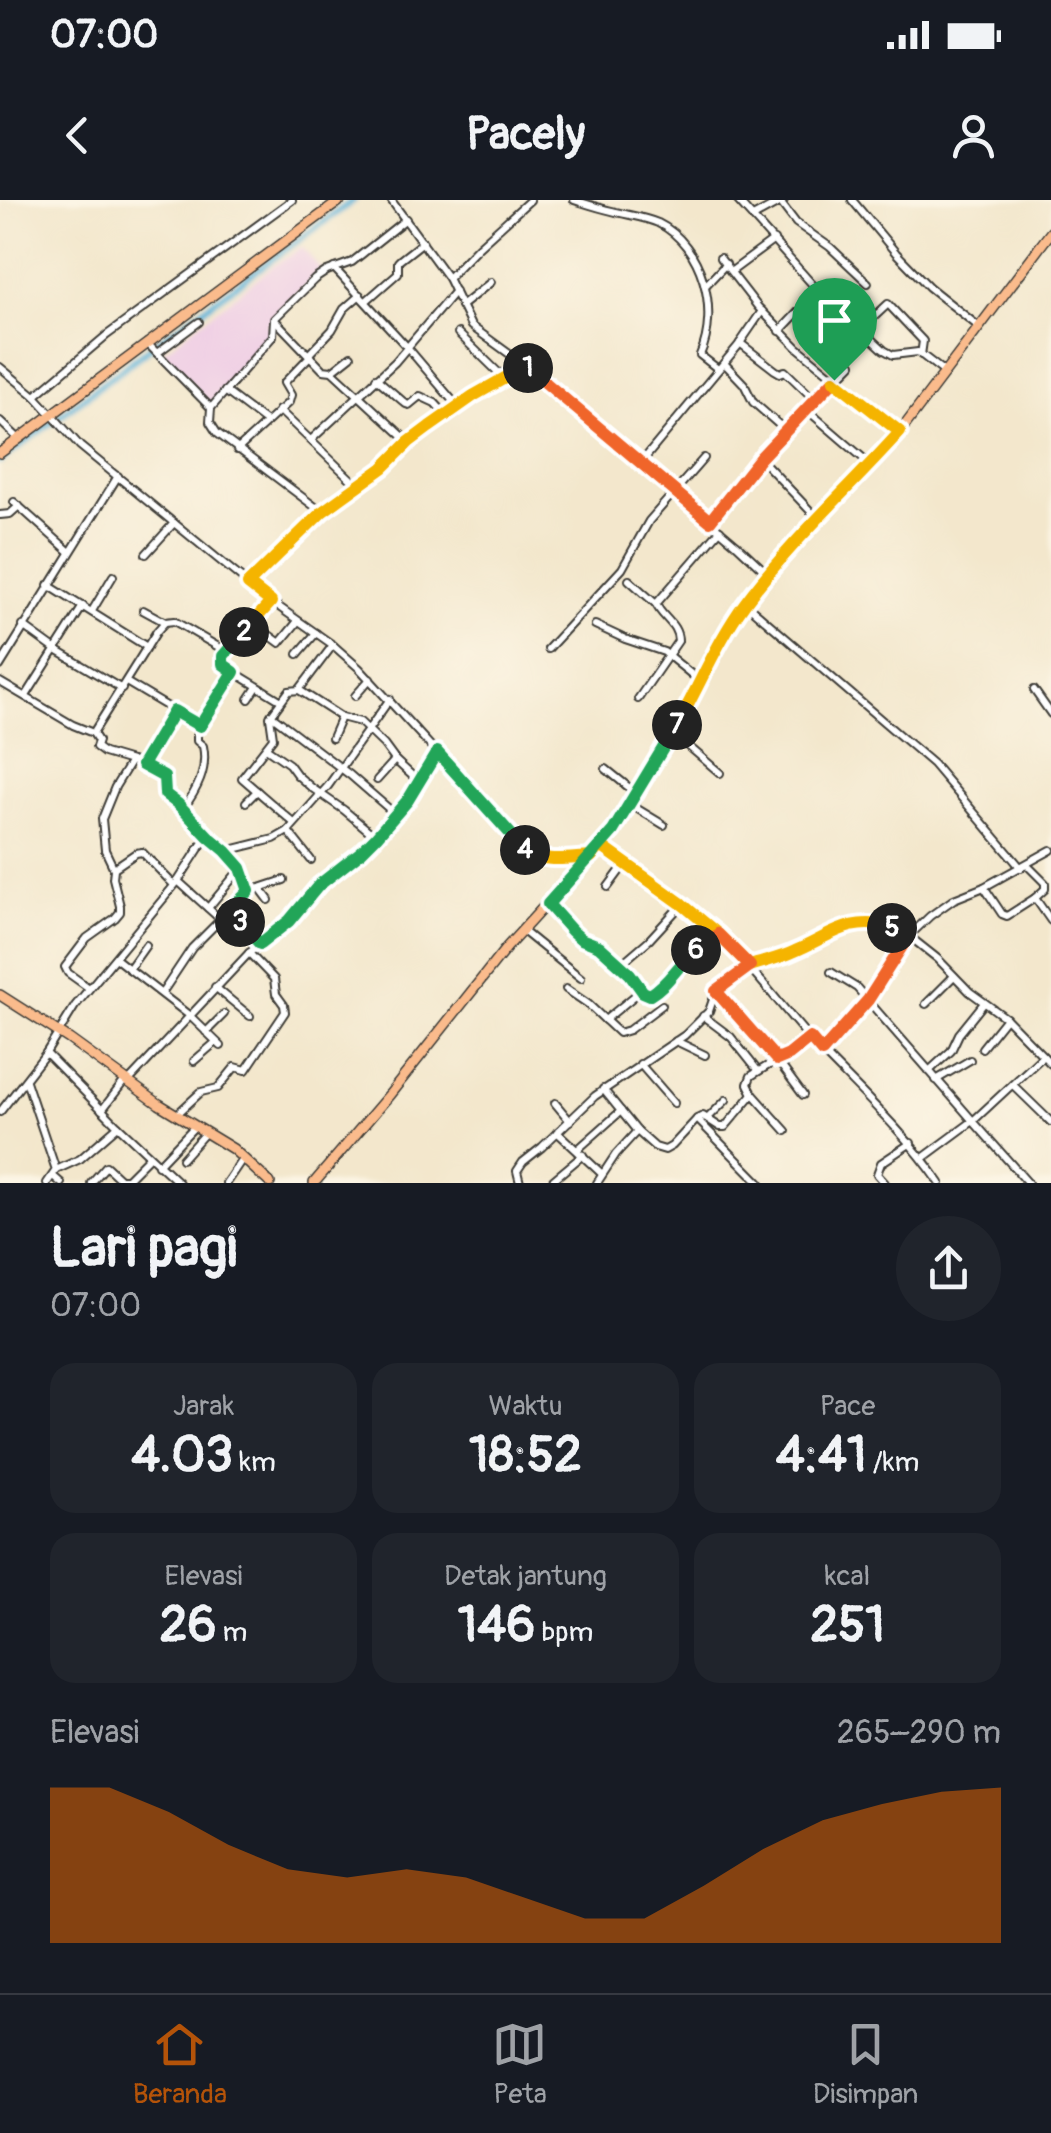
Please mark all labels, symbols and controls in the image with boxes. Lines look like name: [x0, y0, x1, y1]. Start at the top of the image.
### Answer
text: 07:00: [50, 11, 158, 59]
text: Pacely: [466, 107, 585, 163]
icon: back: [50, 108, 105, 163]
icon: person: [946, 108, 1001, 163]
pin: [792, 278, 877, 381]
icon: arrive: [807, 293, 862, 348]
pin: 1: [503, 343, 553, 393]
text: 1: [523, 350, 533, 385]
pin: 2: [219, 607, 269, 657]
text: 2: [236, 614, 252, 649]
pin: 7: [652, 700, 702, 750]
text: 7: [670, 707, 684, 742]
pin: 4: [500, 825, 550, 875]
text: 4: [517, 832, 533, 867]
pin: 3: [215, 897, 265, 947]
pin: 5: [867, 903, 917, 953]
text: 3: [232, 904, 248, 939]
text: 5: [884, 910, 900, 945]
pin: 6: [671, 925, 721, 975]
text: 6: [688, 932, 704, 967]
text: Lari pagi: [50, 1214, 237, 1283]
button: share: [896, 1216, 1001, 1321]
text: 07:00: [50, 1286, 141, 1326]
text: Jarak: [173, 1389, 234, 1424]
text: Waktu: [489, 1389, 562, 1424]
text: Pace: [820, 1389, 875, 1424]
text: 4.03: [131, 1424, 233, 1487]
text: 18:52: [469, 1424, 582, 1487]
text: 4:41: [776, 1424, 867, 1487]
text: km: [233, 1445, 276, 1480]
text: /km: [867, 1445, 919, 1480]
text: Elevasi: [164, 1559, 243, 1594]
text: Detak jantung: [444, 1559, 607, 1594]
text: kcal: [825, 1559, 870, 1594]
text: 26: [159, 1594, 217, 1657]
text: 146: [458, 1594, 535, 1657]
text: 251: [810, 1594, 885, 1657]
text: m: [217, 1615, 248, 1650]
text: bpm: [535, 1615, 593, 1650]
text: Elevasi: [50, 1713, 139, 1753]
text: 265–290 m: [837, 1713, 1001, 1753]
tab: Beranda: [133, 2017, 227, 2112]
tab: Peta: [492, 2017, 547, 2112]
tab: Disimpan: [813, 2017, 918, 2112]

